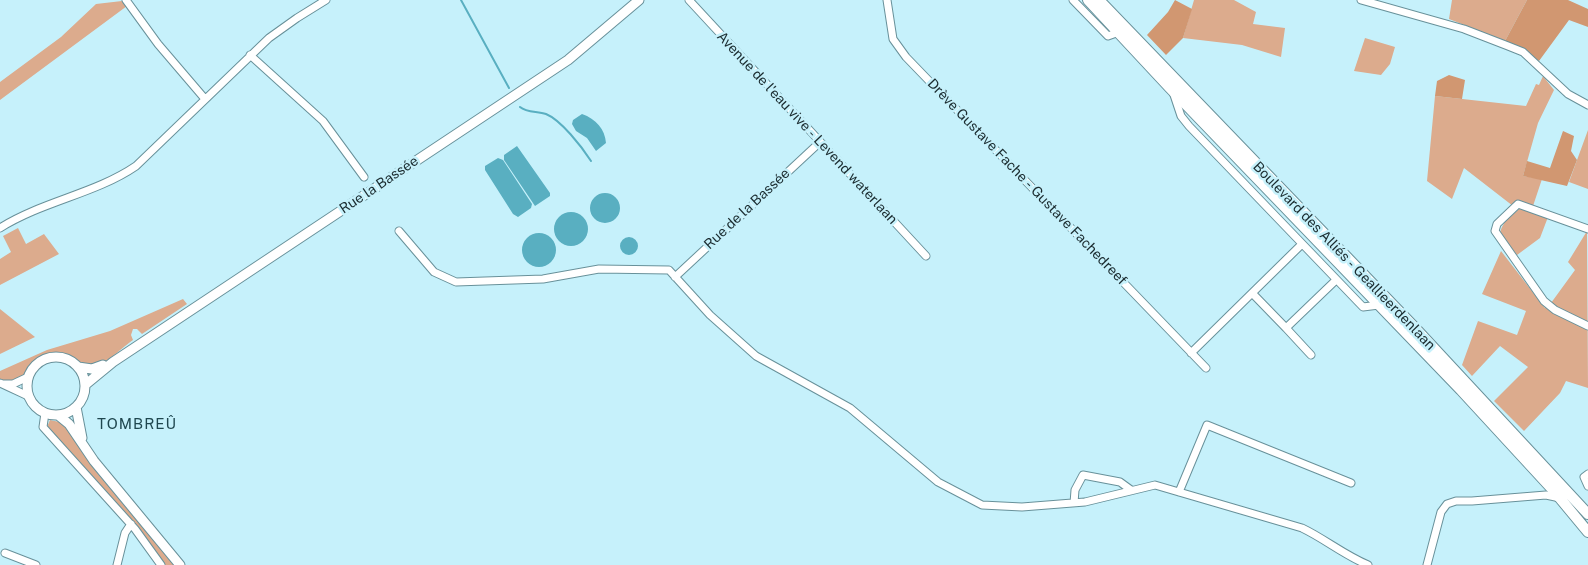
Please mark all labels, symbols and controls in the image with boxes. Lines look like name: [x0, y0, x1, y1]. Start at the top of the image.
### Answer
street label: Avenue de l'eau vive - Levend waterlaan: [713, 28, 901, 228]
street label: Drève Gustave Fache - Gustave Fachedreef: [924, 75, 1130, 289]
street label: Rue la Bassée: [337, 153, 421, 217]
street label: Boulevard des Alliés - Geallieerdenlaan: [1249, 158, 1439, 354]
street label: Rue de la Bassée: [701, 165, 793, 253]
district label: TOMBREÛ: [96, 415, 178, 433]

